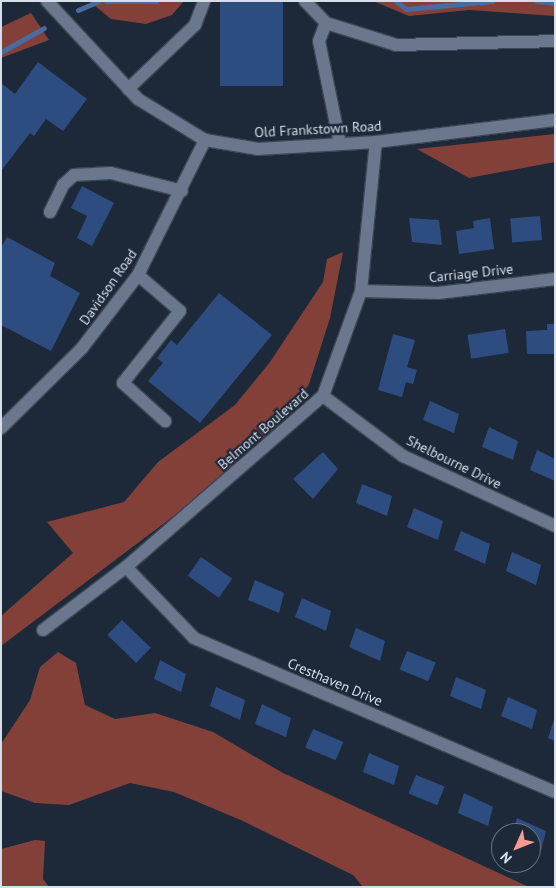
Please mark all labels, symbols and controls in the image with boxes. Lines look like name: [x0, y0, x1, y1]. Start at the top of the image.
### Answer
street label: Old Frankstown Road: [254, 117, 382, 141]
street label: Davidson Road: [76, 246, 140, 328]
street label: Carriage Drive: [428, 260, 514, 286]
street label: Belmont Boulevard: [214, 385, 312, 473]
street label: Shelbourne Drive: [404, 432, 504, 492]
street label: Cresthaven Drive: [285, 654, 385, 710]
north arrow: [491, 823, 541, 873]
text: N: [496, 848, 516, 867]

